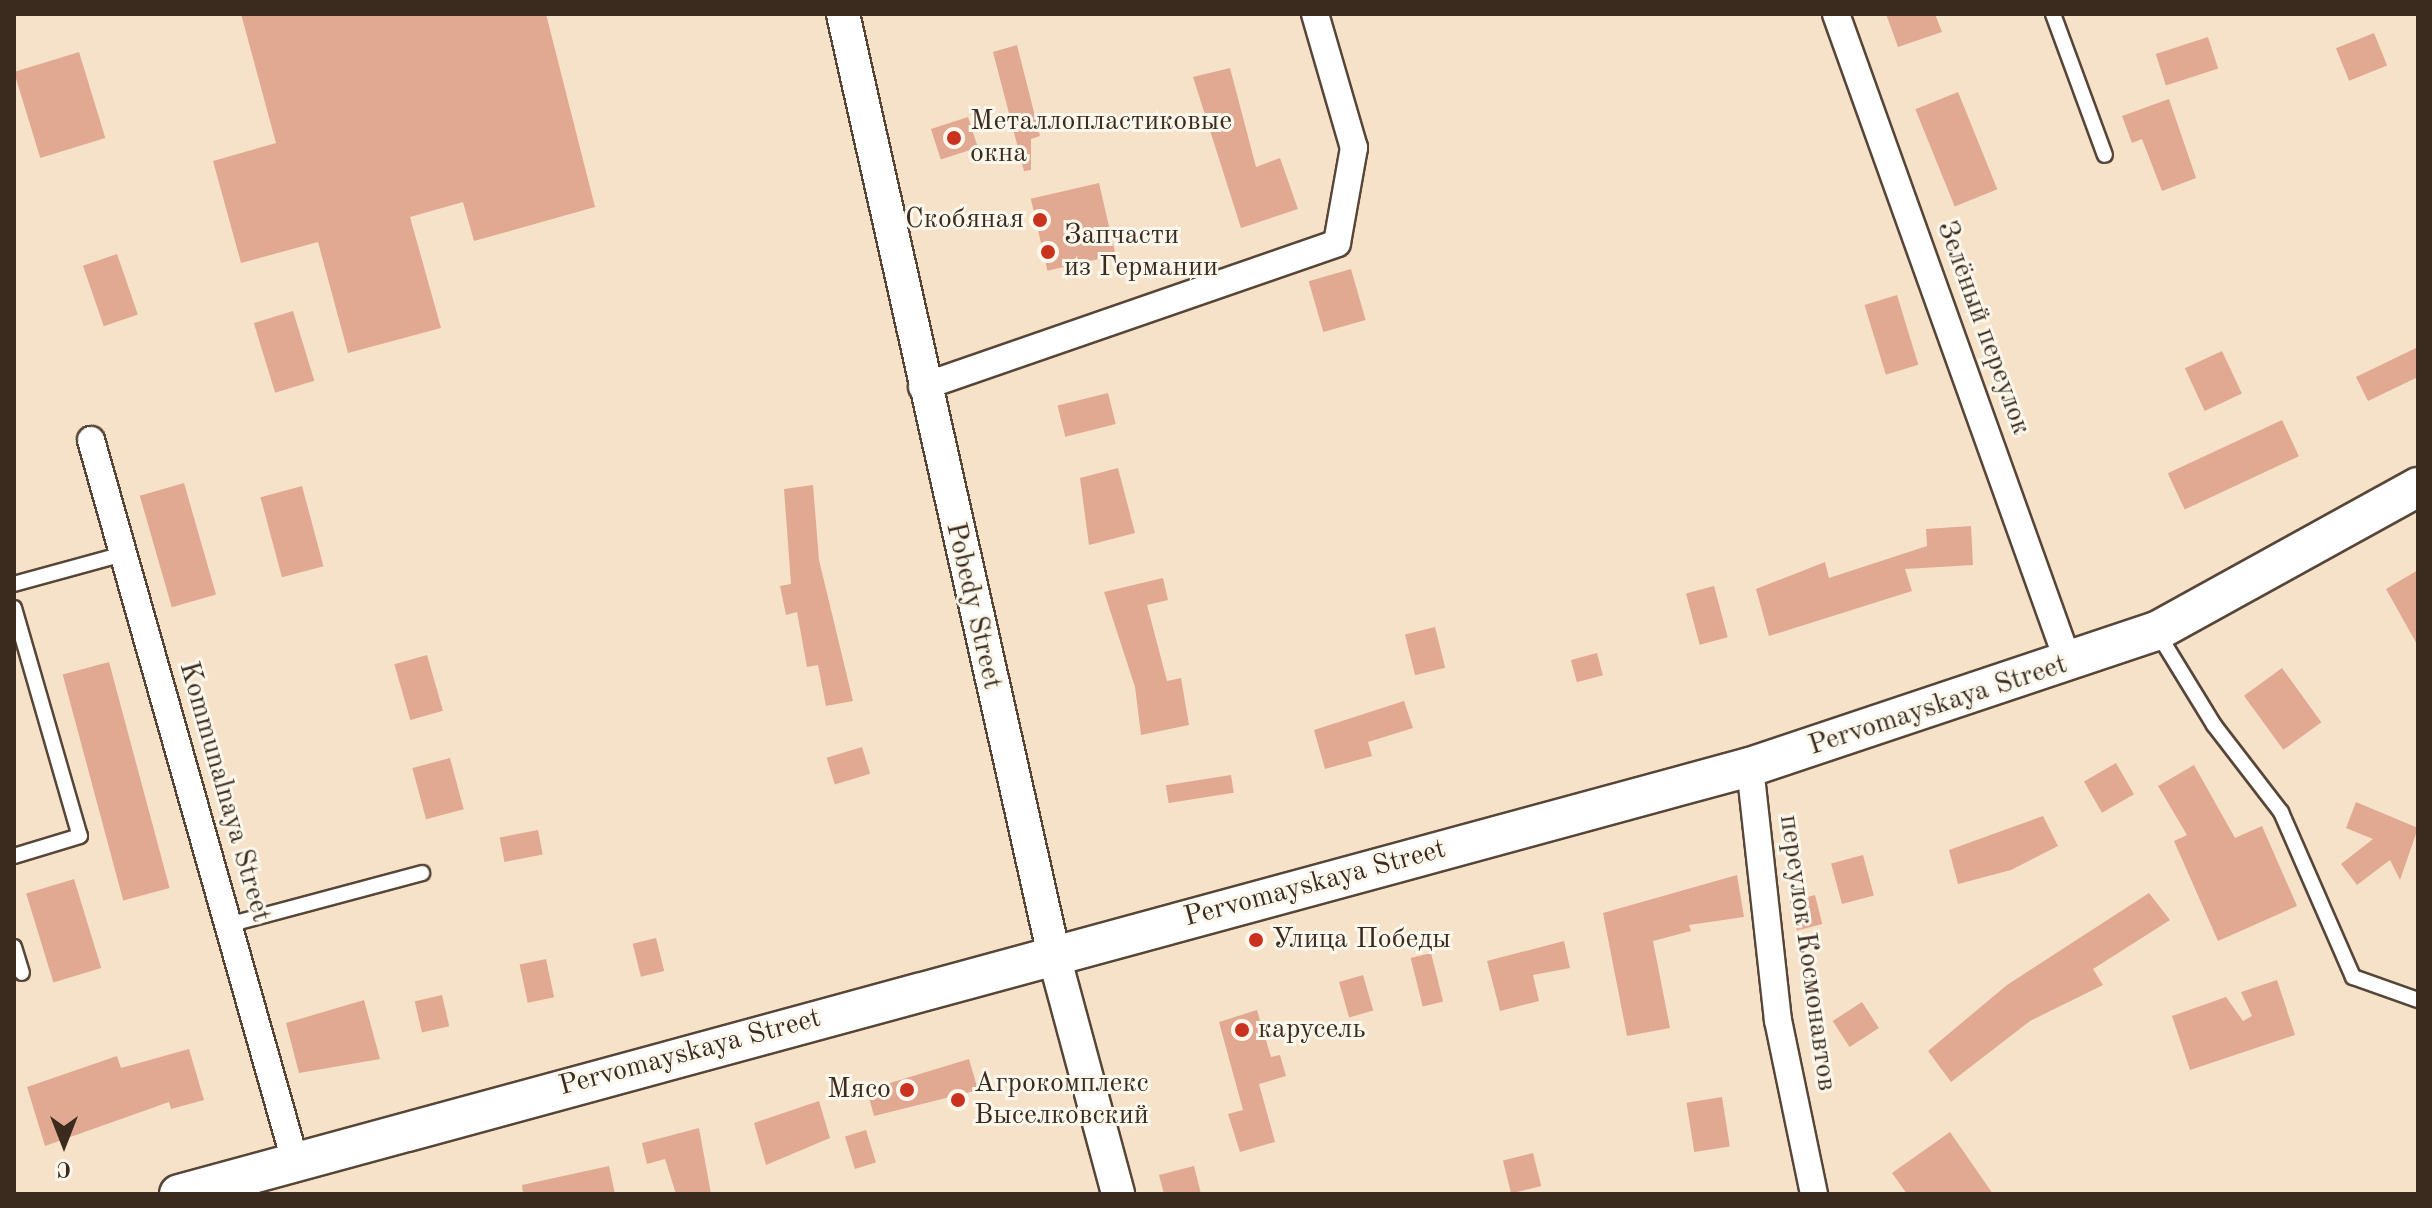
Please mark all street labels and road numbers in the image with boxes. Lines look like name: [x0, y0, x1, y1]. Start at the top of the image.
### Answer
street label: Зелёный переулок: [1929, 217, 2037, 439]
street label: Pobedy Street: [937, 519, 1009, 693]
street label: Pervomayskaya Street: [1805, 648, 2071, 764]
street label: Kommunalnaya Street: [171, 658, 277, 926]
street label: переулок Космонавтов: [1771, 813, 1843, 1093]
street label: Pervomayskaya Street: [1180, 833, 1450, 935]
street label: Pervomayskaya Street: [555, 1002, 825, 1104]

